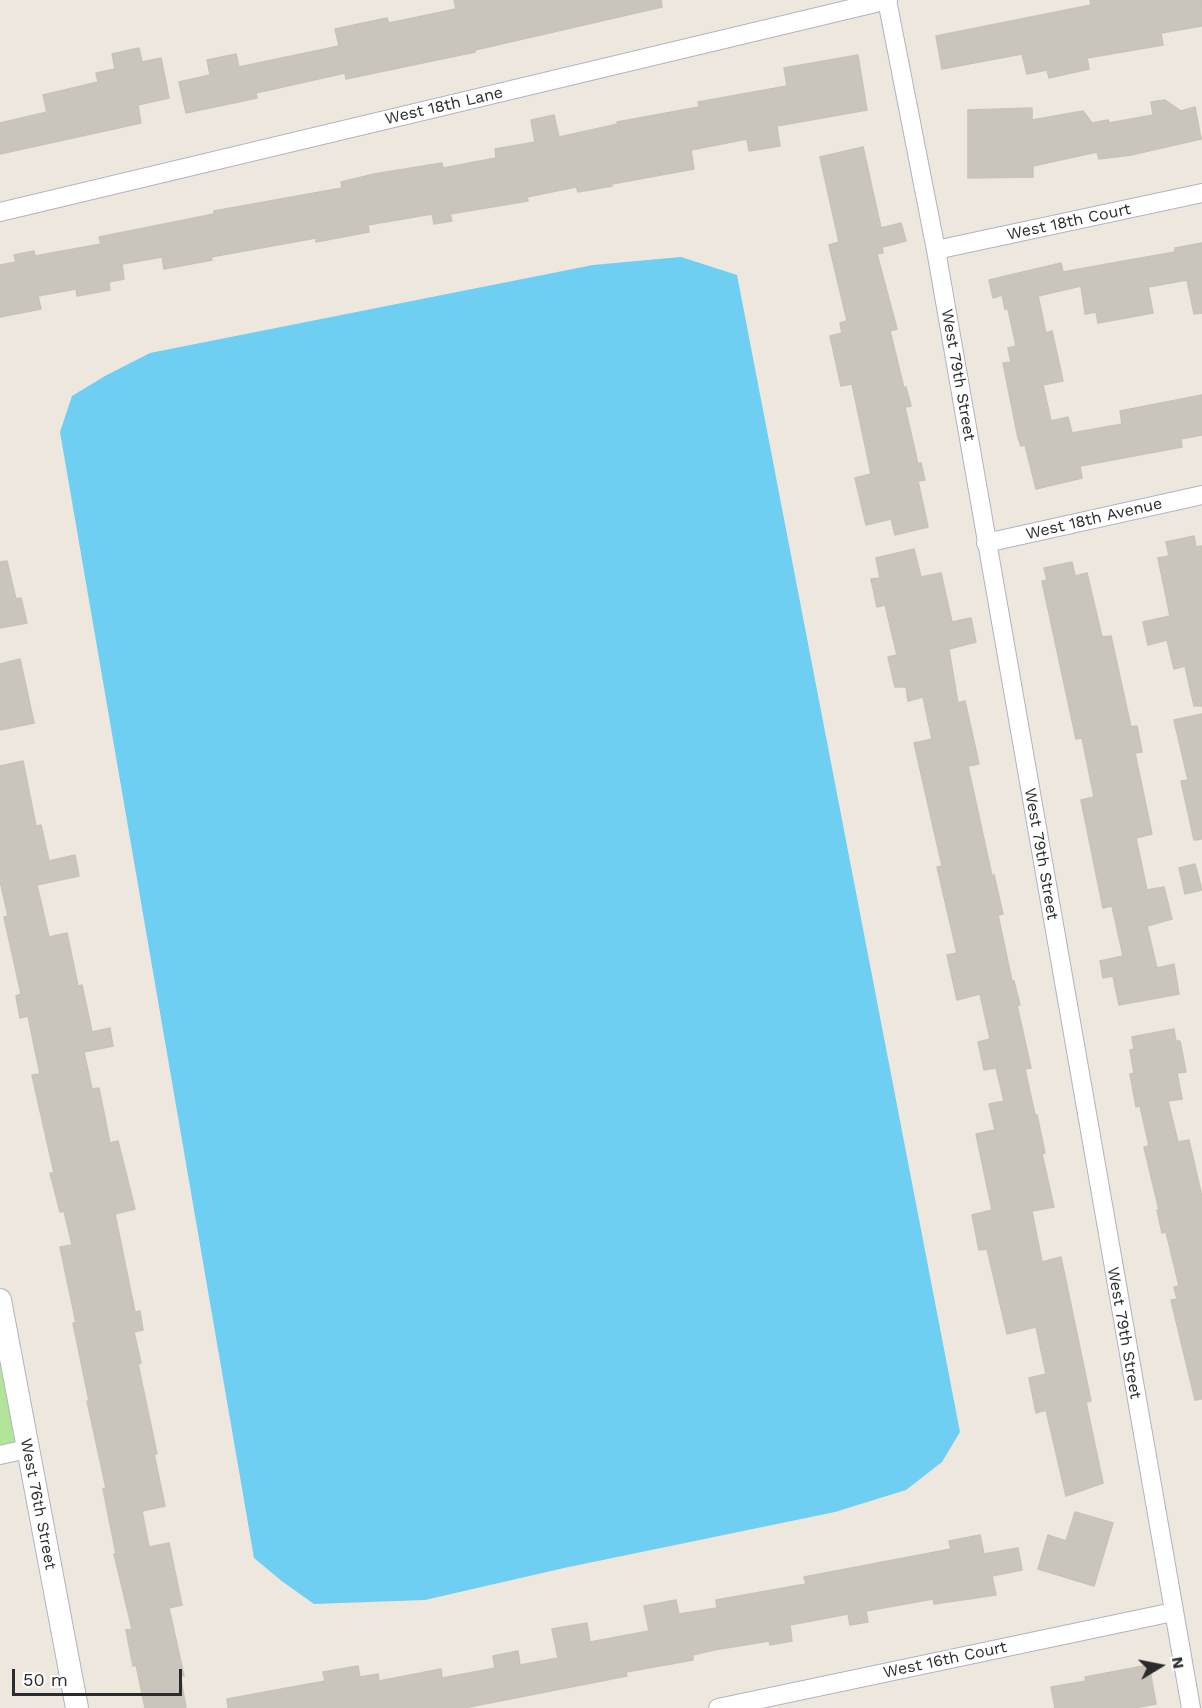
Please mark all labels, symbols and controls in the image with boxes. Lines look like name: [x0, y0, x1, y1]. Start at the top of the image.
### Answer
street label: West 18th Lane: [383, 83, 505, 129]
street label: West 18th Court: [1005, 200, 1133, 244]
street label: West 79th Street: [937, 307, 979, 443]
street label: West 18th Avenue: [1024, 494, 1164, 544]
street label: West 79th Street: [1020, 786, 1062, 922]
street label: West 79th Street: [1103, 1265, 1145, 1401]
street label: West 76th Street: [16, 1437, 60, 1571]
north arrow: [1130, 1636, 1190, 1696]
street label: West 16th Court: [881, 1638, 1009, 1682]
text: N: [1168, 1655, 1189, 1670]
scale bar: [15, 1657, 184, 1695]
text: 50 m: [23, 1669, 68, 1690]

